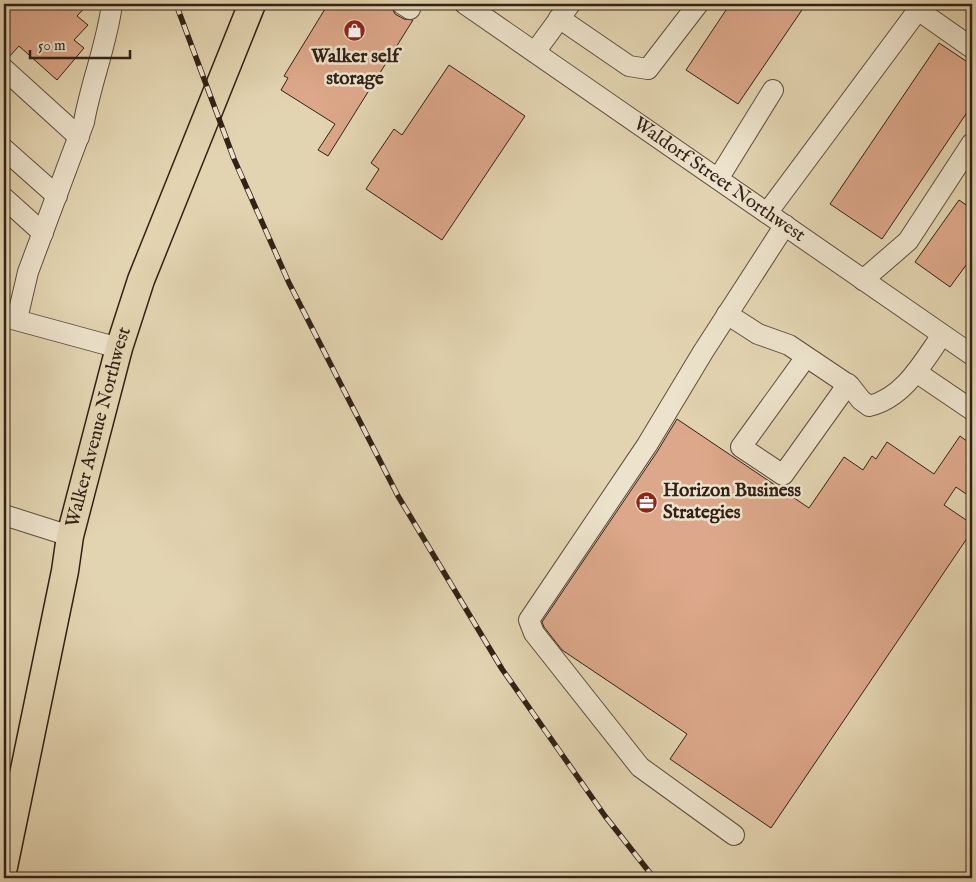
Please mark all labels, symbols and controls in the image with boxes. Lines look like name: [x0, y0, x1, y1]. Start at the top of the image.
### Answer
shop icon: Walker self storage: [343, 19, 367, 43]
scale bar: [30, 28, 130, 60]
text: 50 m: [38, 36, 66, 55]
place label: Walker self storage: [310, 45, 402, 91]
street label: Waldorf Street Northwest: [628, 112, 810, 248]
street label: Walker Avenue Northwest: [61, 324, 137, 530]
place label: Horizon Business Strategies: [663, 479, 801, 525]
office icon: Horizon Business Strategies: [635, 490, 659, 514]

